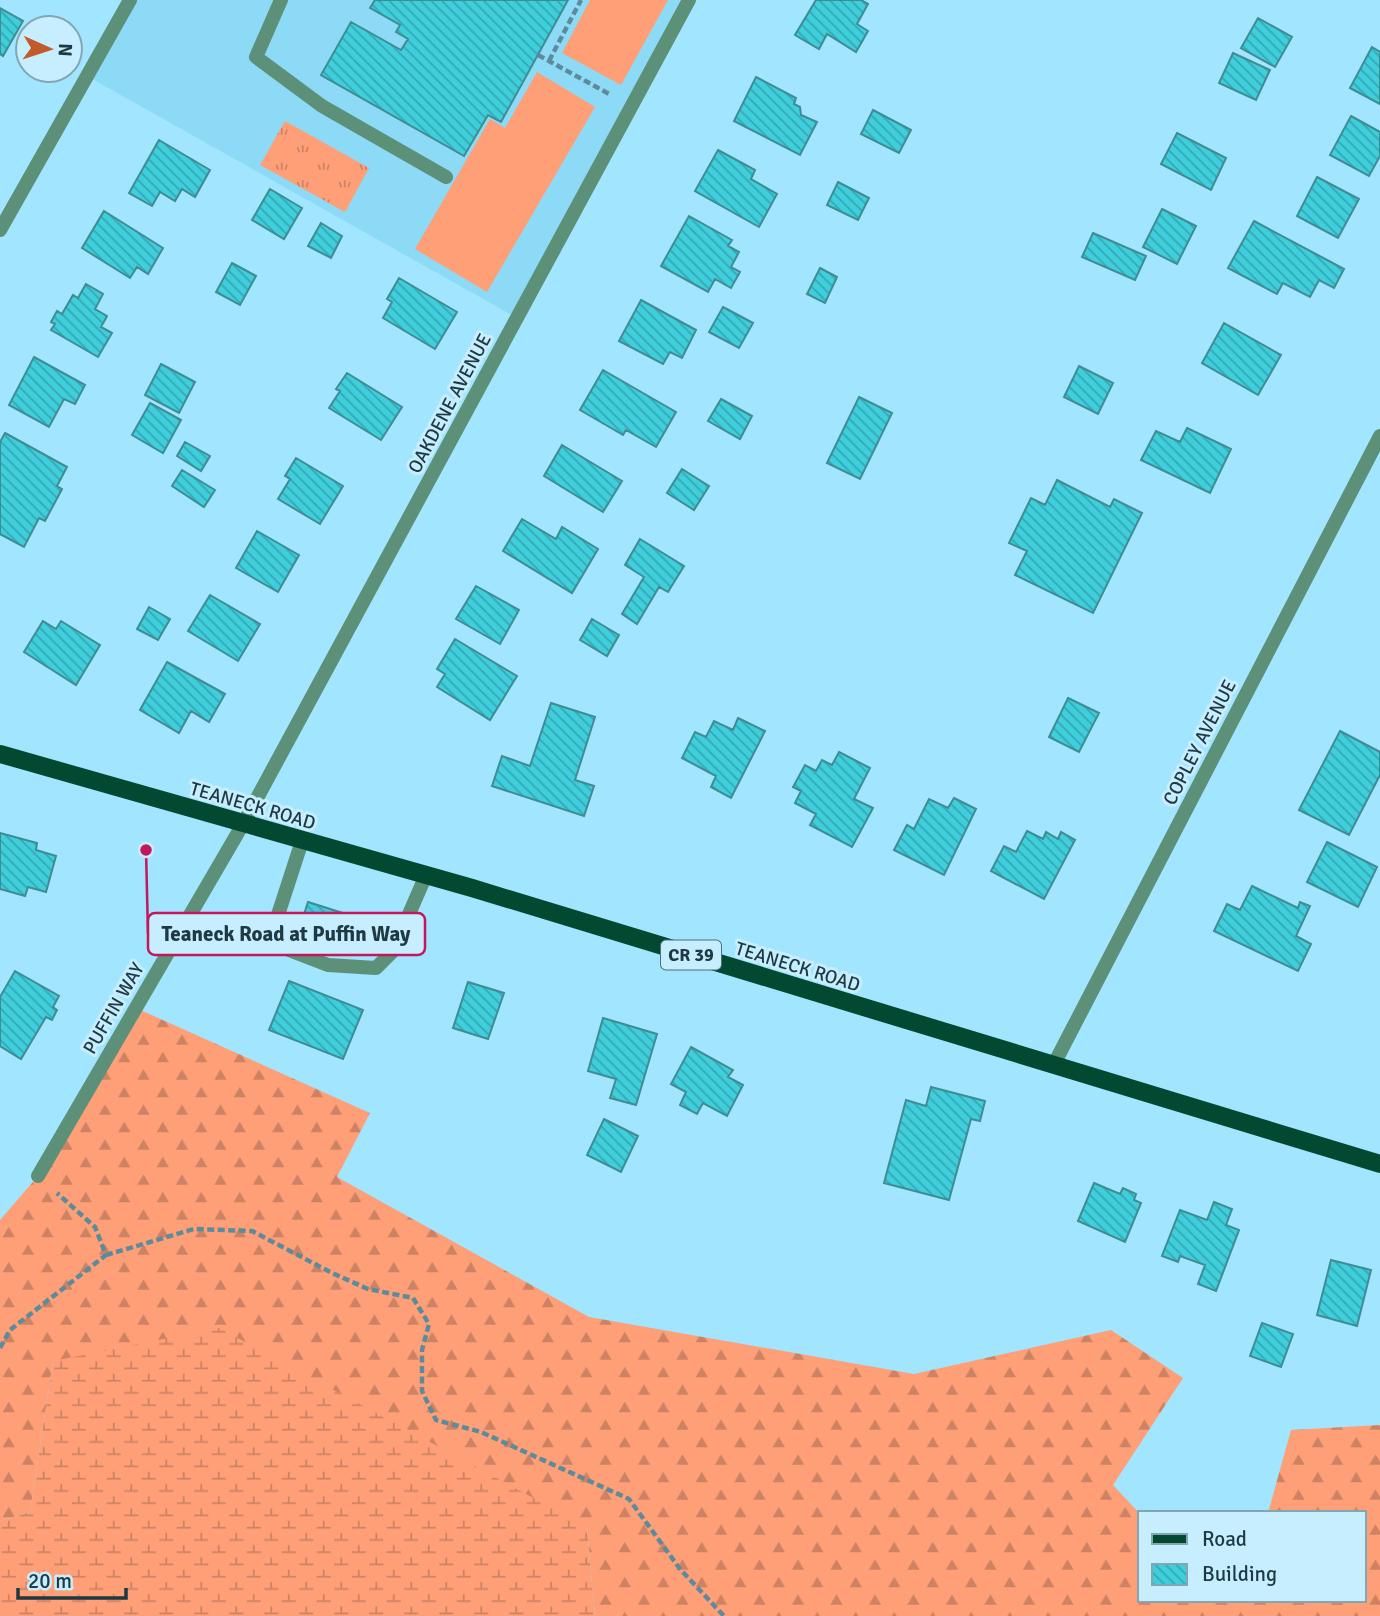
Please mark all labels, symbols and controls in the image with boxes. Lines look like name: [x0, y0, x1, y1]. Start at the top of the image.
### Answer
north arrow: [14, 14, 84, 84]
text: N: [53, 43, 77, 57]
street label: OAKDENE AVENUE: [403, 329, 497, 477]
street label: COPLEY AVENUE: [1158, 676, 1242, 809]
street label: TEANECK ROAD: [187, 777, 318, 835]
callout: Teaneck Road at Puffin Way: [148, 913, 425, 955]
text: Teaneck Road at Puffin Way: [161, 921, 411, 947]
street label: TEANECK ROAD: [732, 937, 863, 997]
road number: CR 39: [661, 940, 721, 970]
street label: PUFFIN WAY: [78, 958, 150, 1059]
legend: [1138, 1511, 1366, 1602]
text: Road: [1202, 1526, 1247, 1552]
scale bar: [18, 1556, 126, 1600]
text: Building: [1202, 1561, 1277, 1587]
text: 20 m: [28, 1568, 72, 1594]

